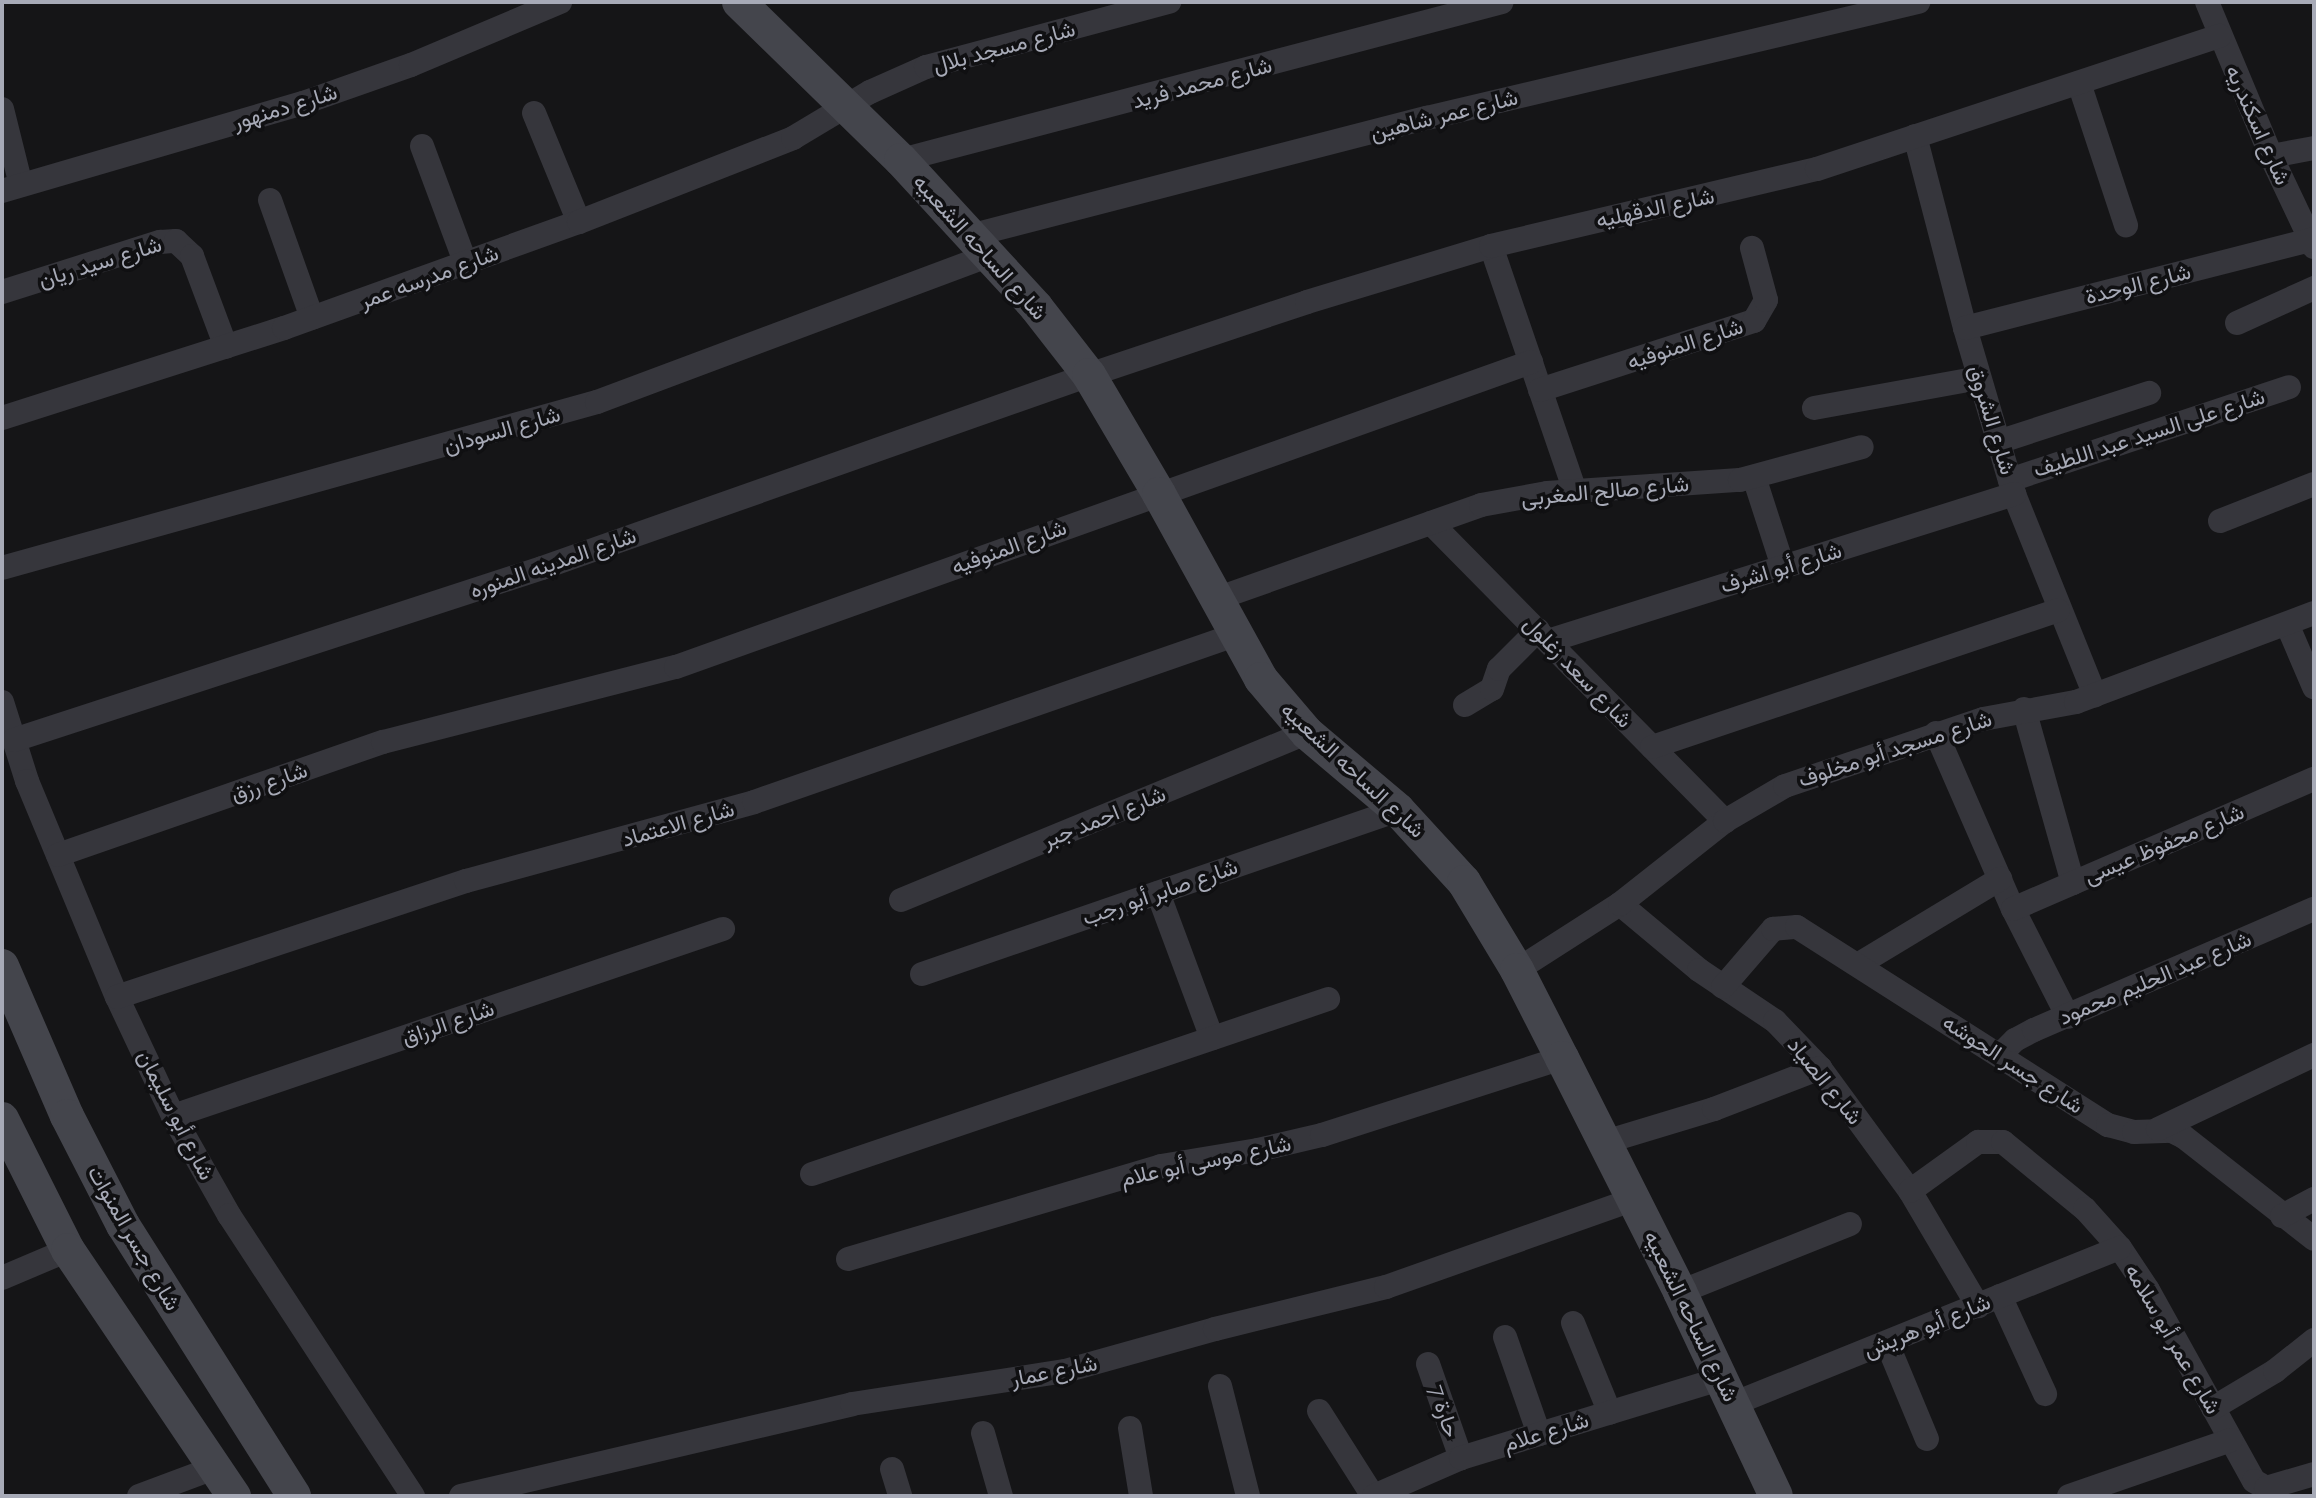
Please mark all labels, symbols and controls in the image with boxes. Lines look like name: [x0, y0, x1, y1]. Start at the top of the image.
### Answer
street label: شارع مسجد بلال: [930, 15, 1078, 79]
street label: شارع محمد فريد: [1129, 52, 1275, 114]
street label: شارع اسكندريه: [2220, 61, 2296, 189]
street label: شارع دمنهور: [230, 79, 340, 135]
street label: شارع عمر شاهين: [1368, 84, 1520, 146]
street label: شارع الساحه الشعبيه: [908, 169, 1052, 325]
street label: شارع الدقهليه: [1593, 183, 1717, 233]
street label: شارع سيد ريان: [35, 231, 165, 293]
street label: شارع مدرسه عمر: [356, 240, 502, 314]
street label: شارع الوحدة: [2083, 258, 2193, 310]
street label: شارع المنوفيه: [1624, 313, 1746, 375]
street label: شارع الشروق: [1963, 362, 2021, 478]
street label: شارع على السيد عبد اللطيف: [2030, 383, 2268, 483]
street label: شارع السودان: [441, 401, 563, 459]
street label: شارع صالح المغربى: [1520, 471, 1690, 511]
street label: شارع المنوفيه: [948, 514, 1070, 580]
street label: شارع المدينه المنوره: [466, 522, 640, 604]
street label: شارع أبو اشرف: [1717, 537, 1845, 599]
street label: شارع سعد زغلول: [1518, 611, 1638, 733]
street label: شارع الساحه الشعبيه: [1276, 697, 1430, 843]
street label: شارع مسجد أبو مخلوف: [1795, 705, 1995, 793]
street label: شارع رزق: [227, 757, 311, 807]
street label: شارع احمد جبر: [1039, 780, 1169, 854]
street label: شارع الاعتماد: [619, 795, 737, 853]
street label: شارع محفوظ عيسى: [2080, 798, 2248, 890]
street label: شارع صابر أبو رجب: [1079, 853, 1241, 931]
street label: شارع عبد الحليم محمود: [2055, 925, 2255, 1031]
street label: شارع الرزاق: [398, 995, 498, 1051]
street label: شارع جسر الحوشه: [1938, 1009, 2088, 1119]
street label: شارع الصياد: [1782, 1032, 1868, 1130]
street label: شارع أبو سليمان: [132, 1046, 220, 1184]
street label: شارع موسى أبو علام: [1118, 1130, 1294, 1192]
street label: شارع جسر المنوات: [82, 1161, 186, 1315]
street label: شارع الساحه الشعبيه: [1638, 1226, 1744, 1406]
street label: شارع عمر أبو سلامه: [2119, 1259, 2227, 1419]
street label: شارع أبو هريش: [1860, 1289, 1994, 1363]
street label: شارع عمار: [1009, 1350, 1099, 1392]
street label: حارة 7: [1423, 1381, 1465, 1441]
street label: شارع علام: [1500, 1407, 1592, 1457]

